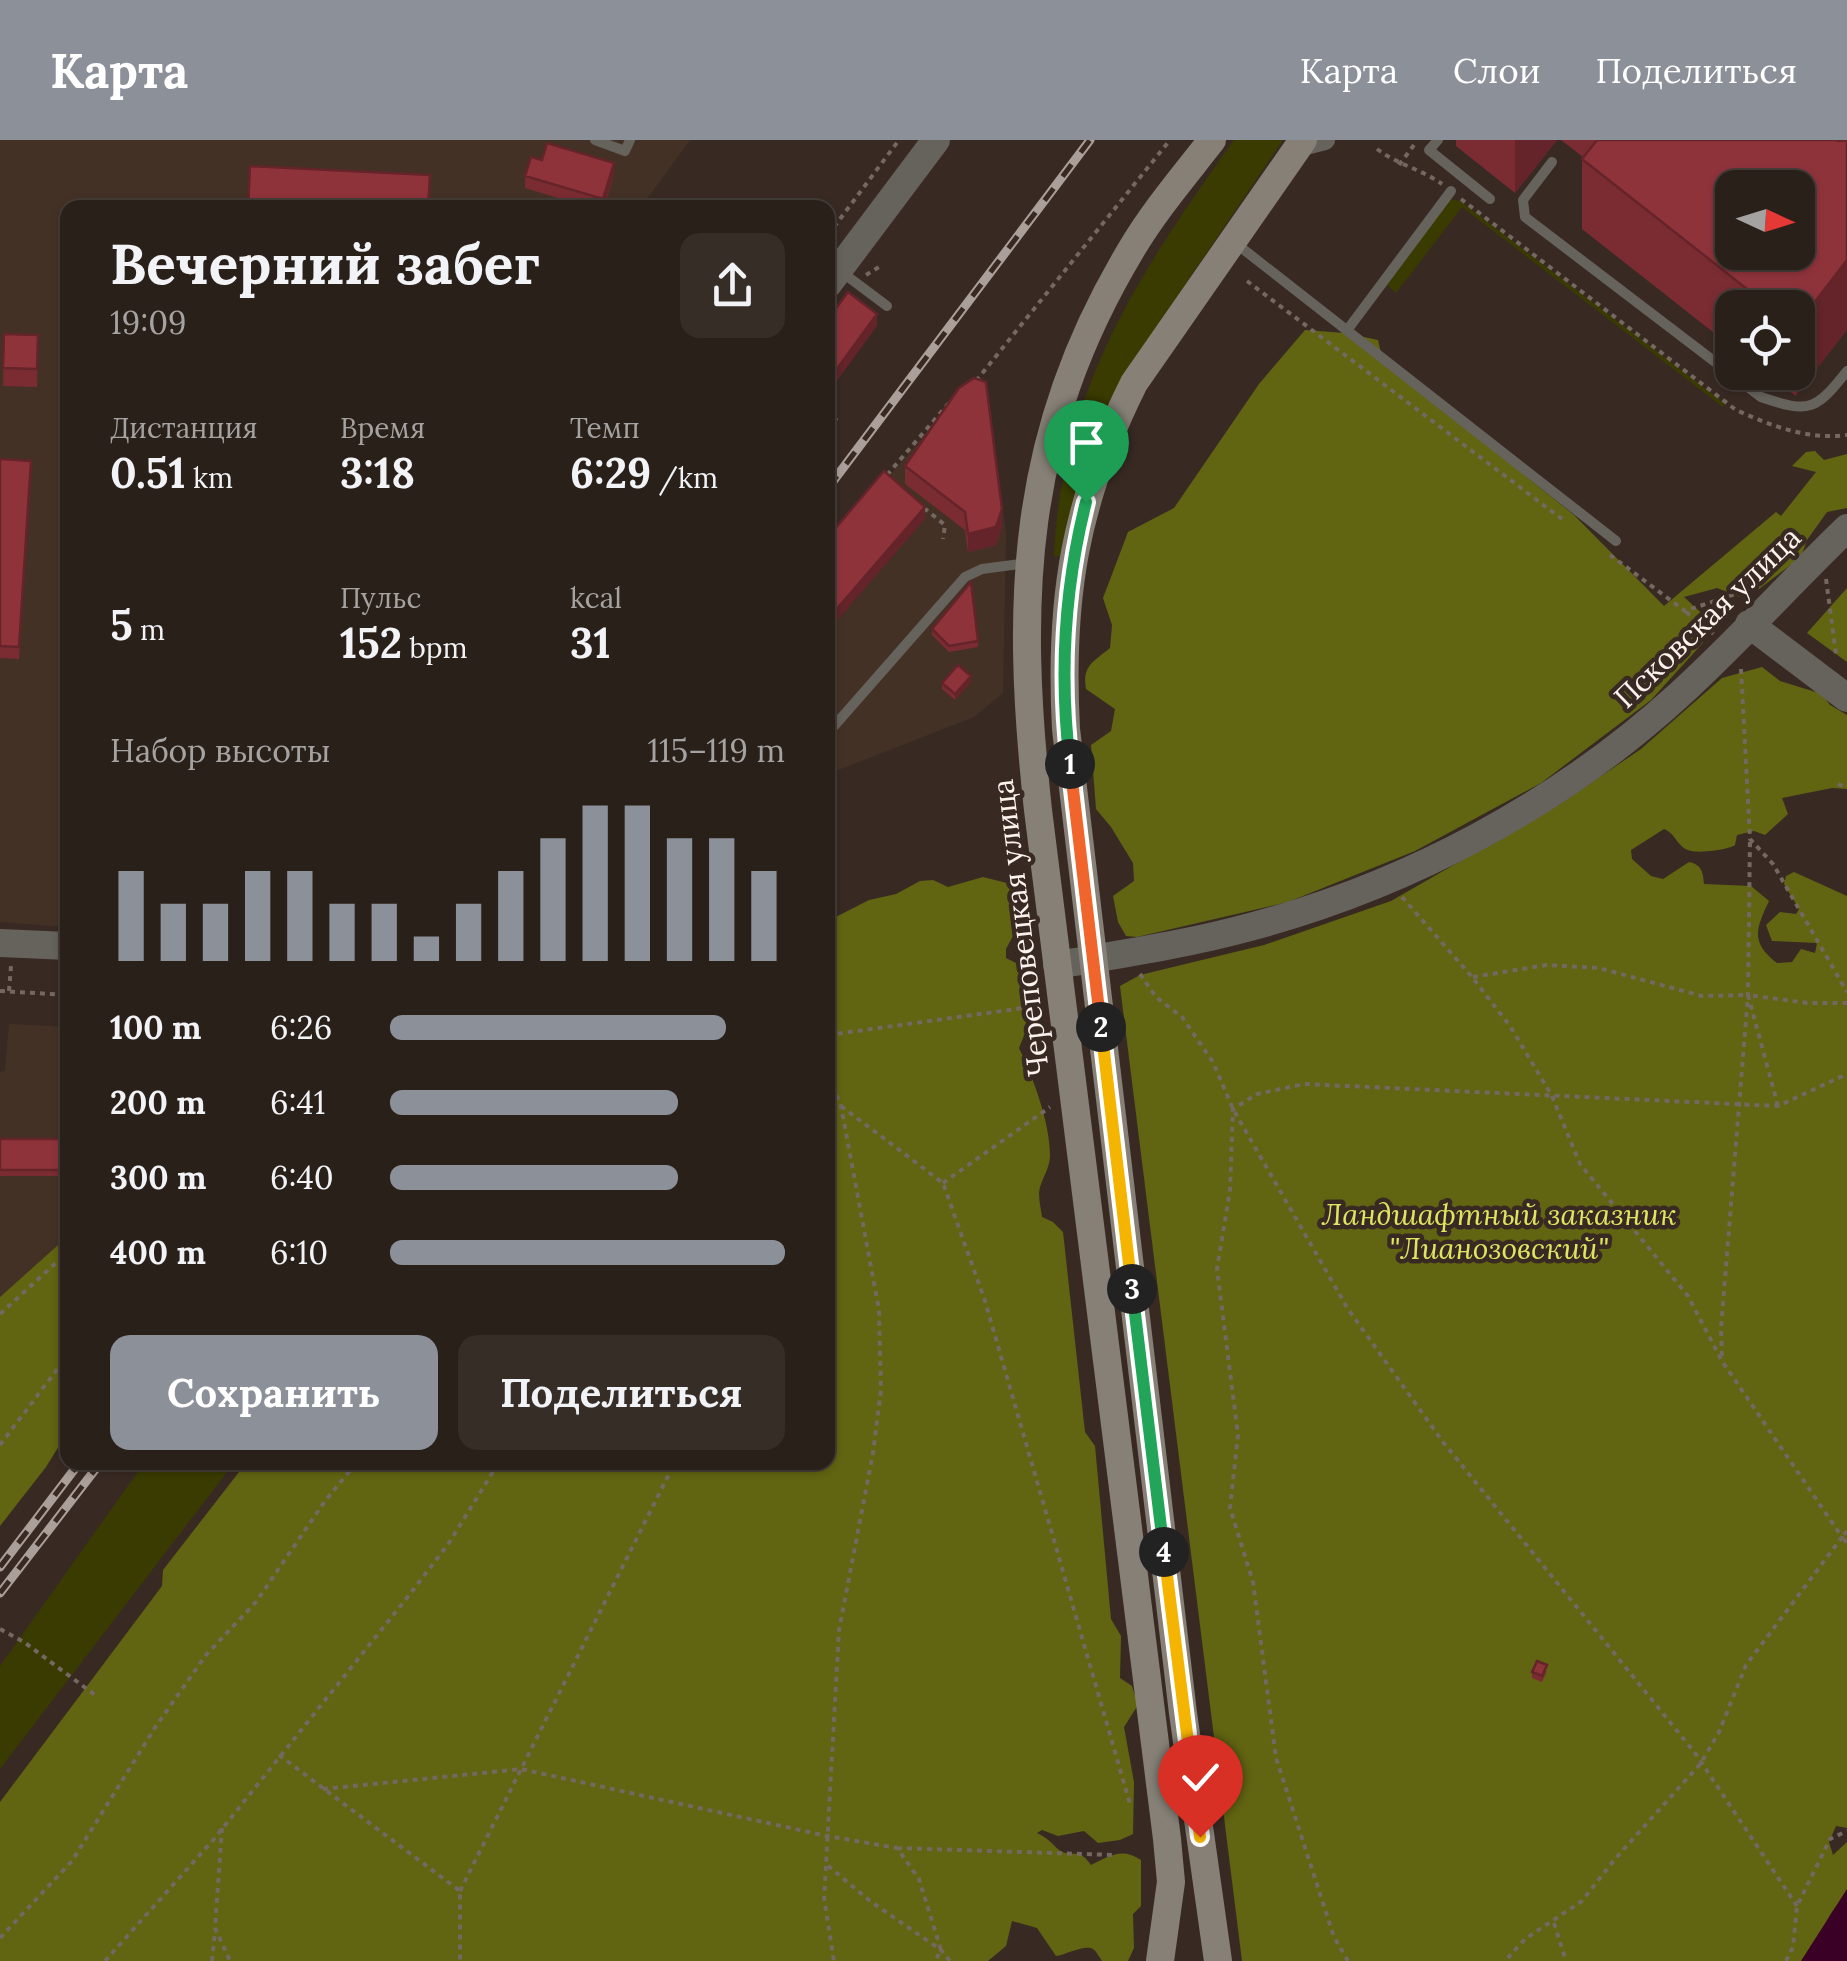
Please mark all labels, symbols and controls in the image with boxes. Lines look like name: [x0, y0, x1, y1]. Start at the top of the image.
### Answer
text: Карта: [50, 40, 188, 101]
text: Карта: [1300, 48, 1398, 93]
text: Слои: [1453, 48, 1541, 93]
text: Поделиться: [1596, 48, 1797, 93]
north arrow: [1715, 170, 1815, 270]
map controls: [1715, 170, 1815, 390]
text: Вечерний забег: [110, 229, 541, 299]
button: share: [680, 233, 785, 338]
button: locate: [1715, 290, 1815, 390]
text: 19:09: [110, 302, 187, 343]
pin: [1044, 400, 1129, 503]
text: Дистанция: [110, 410, 257, 446]
text: Время: [340, 410, 425, 446]
text: Темп: [570, 410, 640, 446]
icon: arrive: [1059, 415, 1114, 470]
text: 0.51: [110, 446, 186, 500]
text: 3:18: [340, 446, 415, 500]
text: 6:29: [570, 446, 651, 500]
text: km: [186, 460, 233, 496]
text: /km: [651, 460, 718, 496]
street label: Псковская улица: [1606, 518, 1809, 717]
text: Пульс: [340, 580, 421, 616]
text: kcal: [570, 580, 622, 616]
text: 5: [110, 598, 133, 652]
text: m: [133, 612, 165, 648]
text: 152: [340, 616, 402, 670]
text: 31: [570, 616, 611, 670]
text: bpm: [402, 630, 468, 666]
text: Набор высоты: [110, 730, 330, 771]
text: 115–119 m: [647, 730, 785, 771]
pin: 1: [1045, 739, 1095, 789]
text: 1: [1064, 746, 1076, 782]
street label: Череповецкая улица: [983, 777, 1058, 1079]
pin: 2: [1076, 1002, 1126, 1052]
text: 100 m: [110, 1007, 202, 1048]
text: 6:26: [270, 1007, 332, 1048]
text: 2: [1094, 1009, 1108, 1045]
text: 200 m: [110, 1082, 206, 1123]
text: 6:41: [270, 1082, 326, 1123]
text: 300 m: [110, 1157, 206, 1198]
text: 6:40: [270, 1157, 334, 1198]
park label: Ландшафтный заказник "Лианозовский": [1322, 1195, 1676, 1267]
text: 400 m: [110, 1232, 206, 1273]
text: 6:10: [270, 1232, 328, 1273]
pin: 3: [1107, 1264, 1157, 1314]
text: 3: [1124, 1271, 1140, 1307]
button: Сохранить: [110, 1335, 438, 1450]
button: Поделиться: [458, 1335, 785, 1450]
pin: 4: [1139, 1527, 1189, 1577]
text: 4: [1156, 1534, 1172, 1570]
pin: [1158, 1735, 1243, 1838]
icon: check: [1173, 1750, 1228, 1805]

